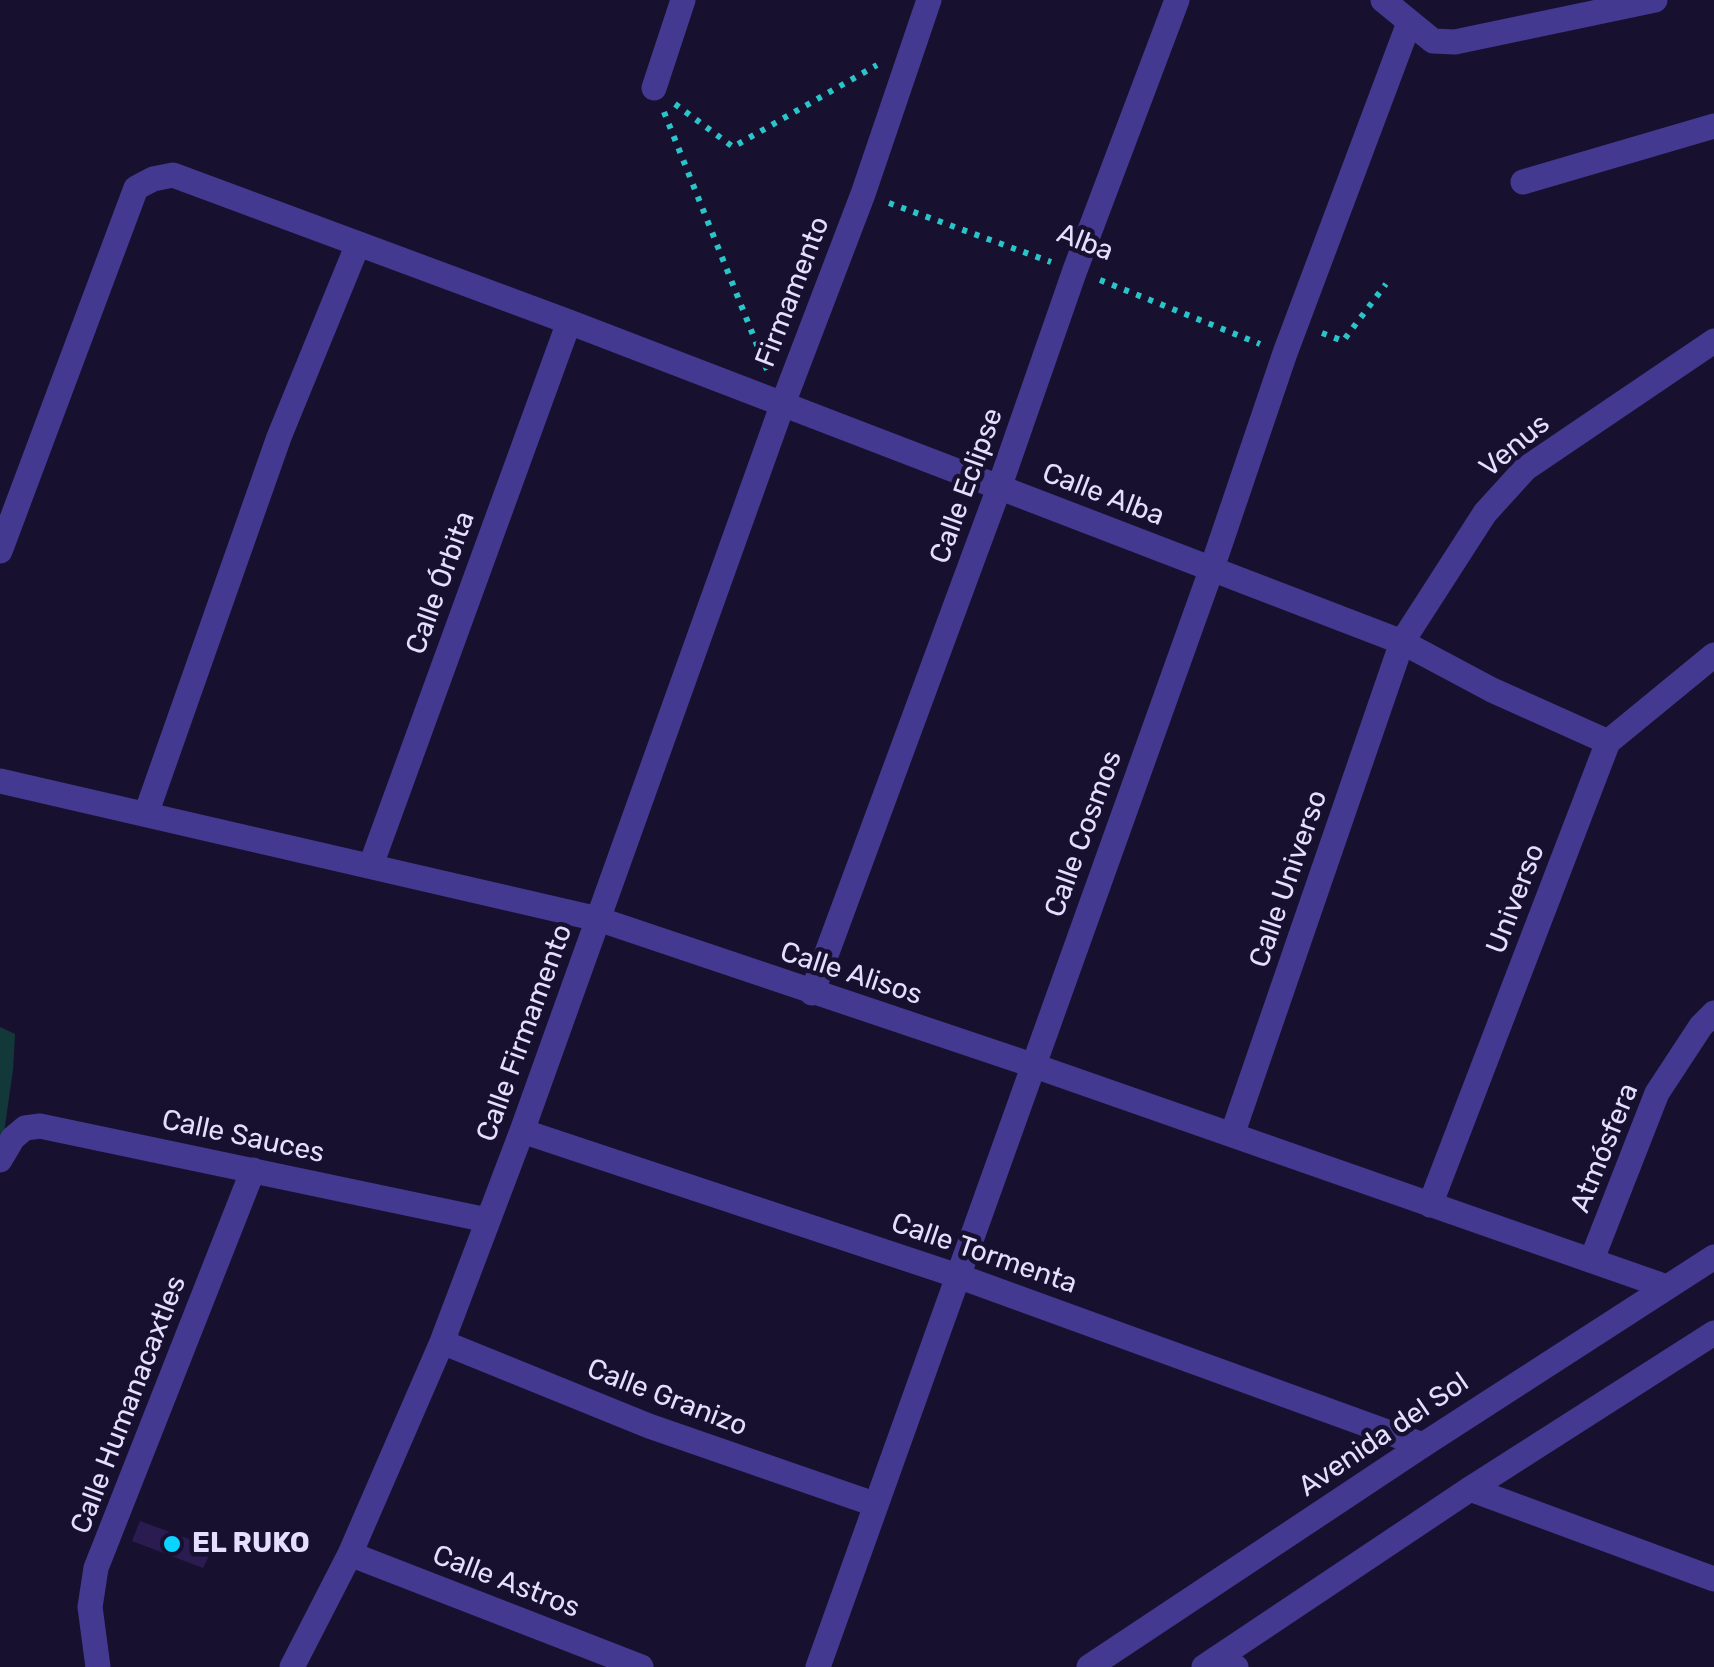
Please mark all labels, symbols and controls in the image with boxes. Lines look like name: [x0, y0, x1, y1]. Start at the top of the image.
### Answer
street label: Firmamento: [749, 212, 837, 372]
street label: Alba: [1052, 217, 1118, 269]
street label: Calle Eclipse: [923, 404, 1011, 568]
street label: Venus: [1473, 407, 1557, 485]
street label: Calle Alba: [1037, 456, 1169, 534]
street label: Calle Órbita: [400, 507, 482, 659]
street label: Calle Cosmos: [1038, 746, 1130, 922]
street label: Calle Universo: [1243, 786, 1335, 972]
street label: Universo: [1480, 839, 1552, 959]
street label: Calle Firmamento: [470, 920, 580, 1146]
street label: Calle Alisos: [776, 935, 926, 1013]
street label: Atmósfera: [1564, 1079, 1646, 1217]
street label: Calle Sauces: [159, 1103, 327, 1171]
street label: Calle Tormenta: [887, 1206, 1081, 1302]
street label: Calle Humanacaxtles: [64, 1271, 194, 1539]
street label: Calle Granizo: [582, 1352, 752, 1444]
street label: Avenida del Sol: [1293, 1366, 1475, 1504]
place label: EL RUKO: [192, 1527, 310, 1561]
marker: EL RUKO: [161, 1533, 183, 1555]
street label: Calle Astros: [428, 1539, 584, 1625]

